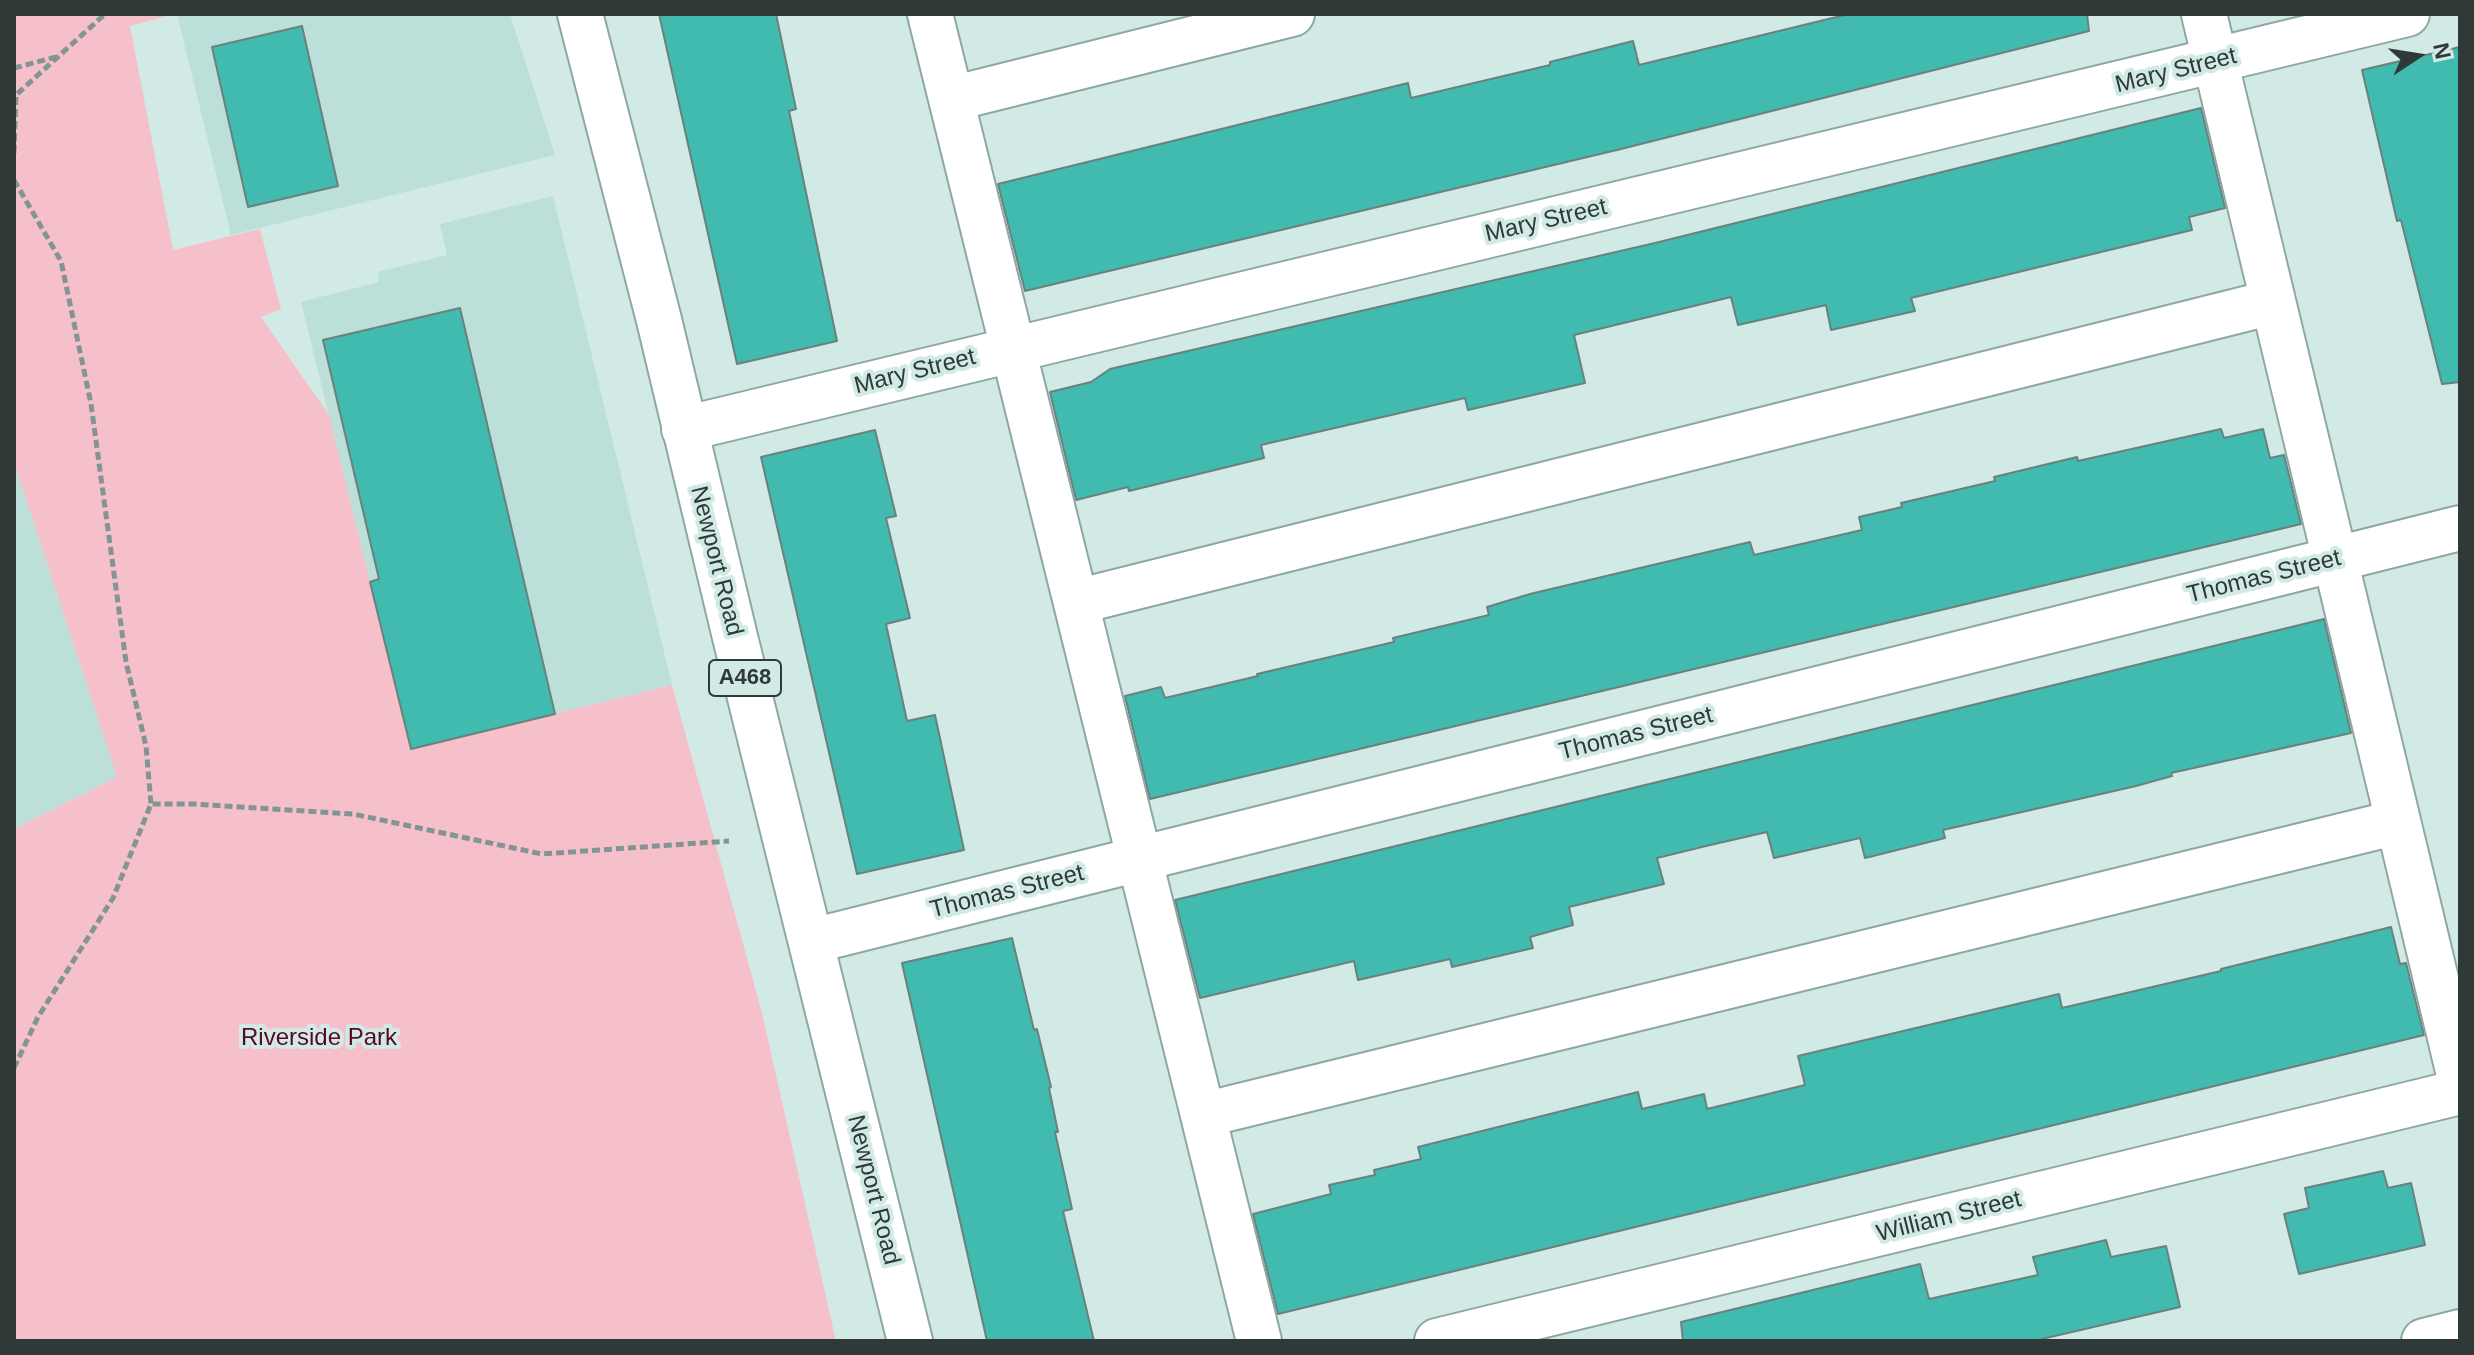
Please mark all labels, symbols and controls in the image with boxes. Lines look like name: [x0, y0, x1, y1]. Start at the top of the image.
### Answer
north arrow: [2378, 16, 2458, 96]
text: N: [2428, 41, 2456, 61]
street label: Mary Street: [2112, 42, 2240, 100]
street label: Mary Street: [1482, 193, 1610, 249]
street label: Mary Street: [851, 343, 979, 401]
street label: Newport Road: [683, 483, 749, 639]
street label: Thomas Street: [2184, 544, 2344, 610]
road number: A468: [709, 660, 781, 696]
street label: Thomas Street: [1556, 701, 1716, 767]
street label: Thomas Street: [927, 859, 1087, 925]
park label: Riverside Park: [241, 1024, 397, 1052]
street label: Newport Road: [840, 1112, 906, 1268]
street label: William Street: [1874, 1185, 2024, 1249]

